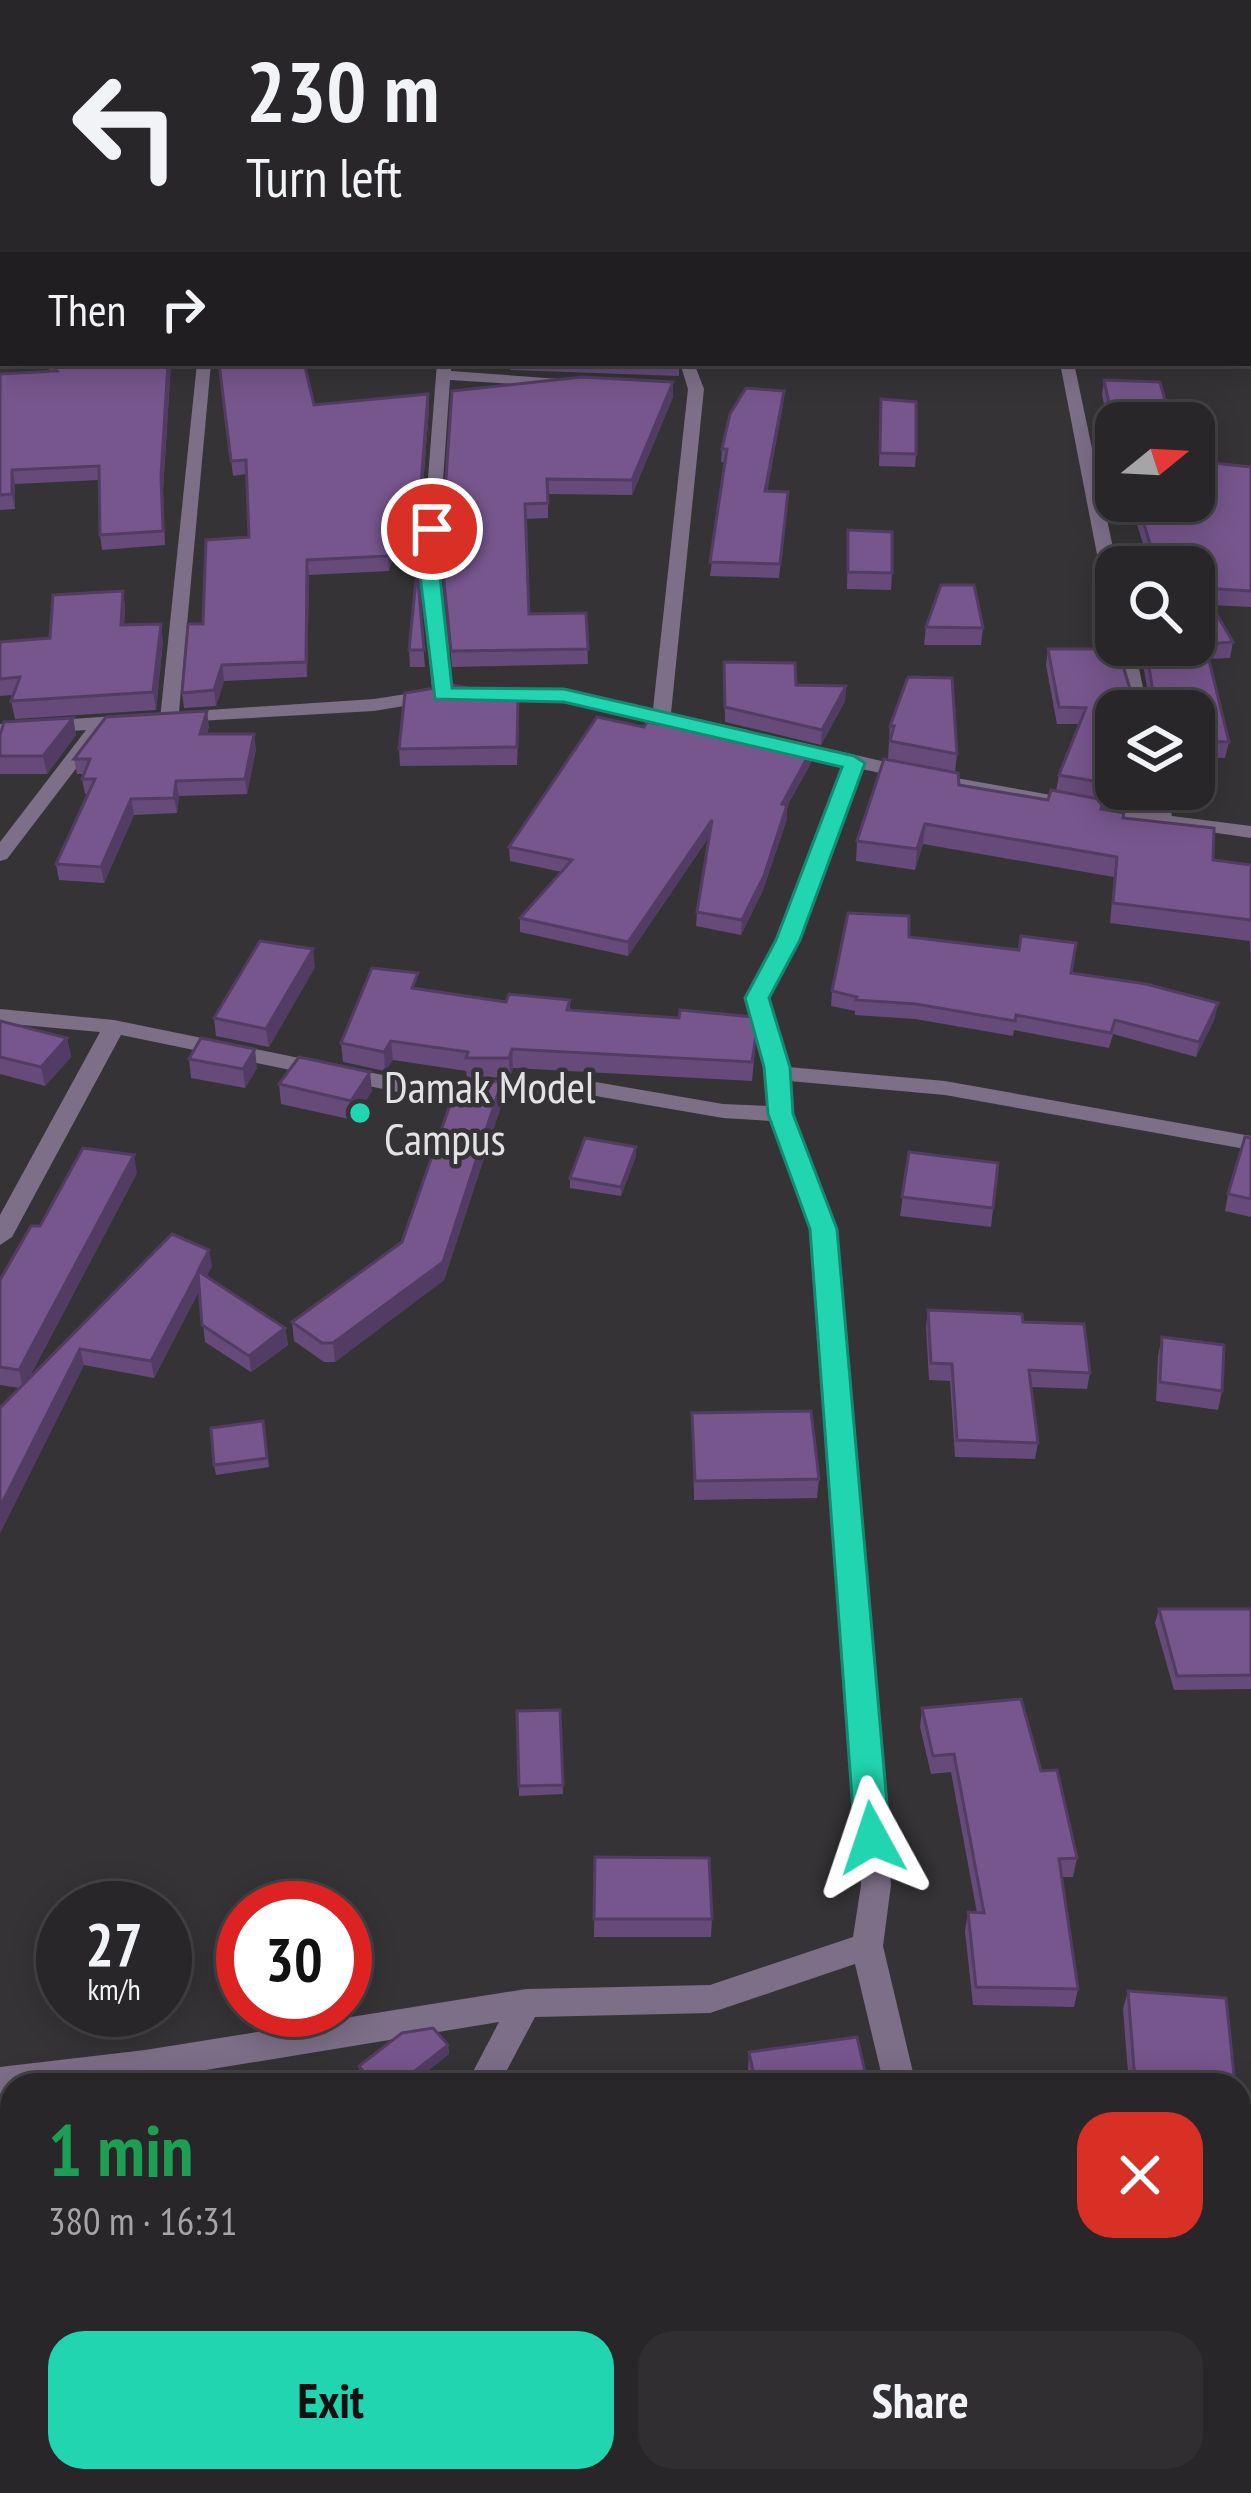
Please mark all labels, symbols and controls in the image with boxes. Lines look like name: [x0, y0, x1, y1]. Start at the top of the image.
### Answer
text: 230 m: [246, 36, 439, 145]
icon: left: [48, 48, 204, 204]
text: Turn left: [246, 142, 402, 212]
icon: right: [150, 276, 216, 342]
text: Then: [48, 280, 126, 338]
north arrow: [1095, 402, 1215, 522]
map controls: [1095, 402, 1215, 810]
pin: [381, 478, 483, 580]
icon: arrive: [399, 496, 465, 562]
button: search: [1095, 546, 1215, 666]
button: layers: [1095, 690, 1215, 810]
place label: Damak Model Campus: [384, 1057, 596, 1167]
marker: Damak Model Campus: [347, 1100, 373, 1126]
position arrow: [809, 1775, 935, 1901]
speed limit sign: 30: [216, 1881, 372, 2037]
text: 27: [85, 1905, 143, 1983]
text: km/h: [87, 1969, 141, 2008]
text: 1 min: [48, 2103, 193, 2196]
button: close: [1077, 2112, 1203, 2238]
text: 380 m · 16:31: [48, 2195, 237, 2246]
button: Exit: [48, 2331, 614, 2469]
button: Share: [638, 2331, 1203, 2469]

